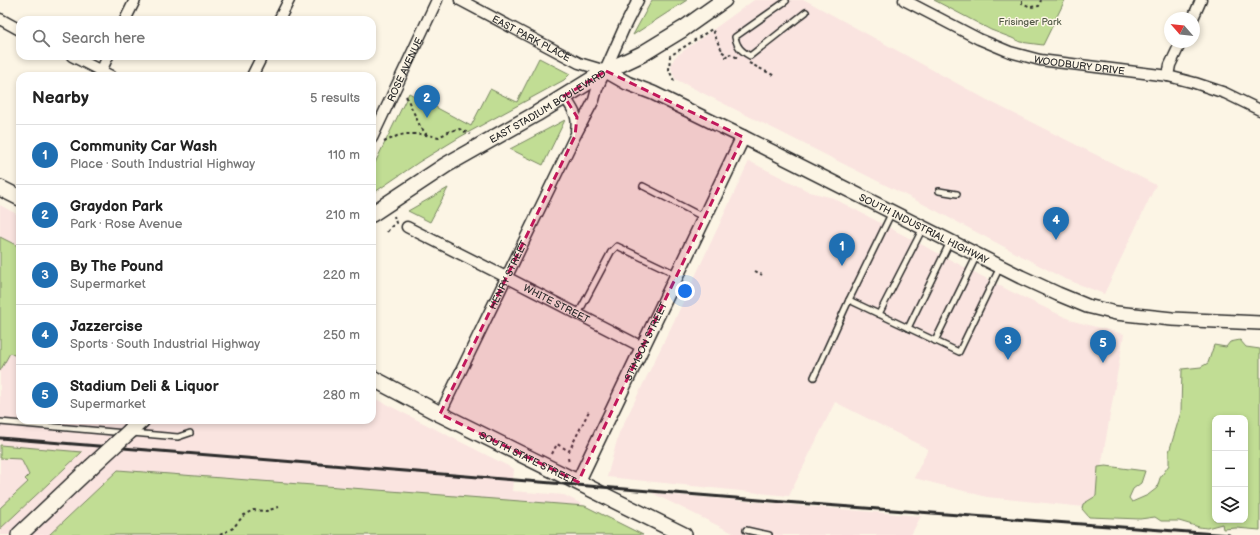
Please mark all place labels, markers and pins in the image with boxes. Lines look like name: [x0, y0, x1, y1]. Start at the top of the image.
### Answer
pin: 2: [414, 85, 440, 118]
pin: 4: [1043, 207, 1069, 240]
pin: 1: [829, 233, 855, 266]
pin: 3: [995, 327, 1021, 360]
pin: 5: [1090, 330, 1116, 363]

